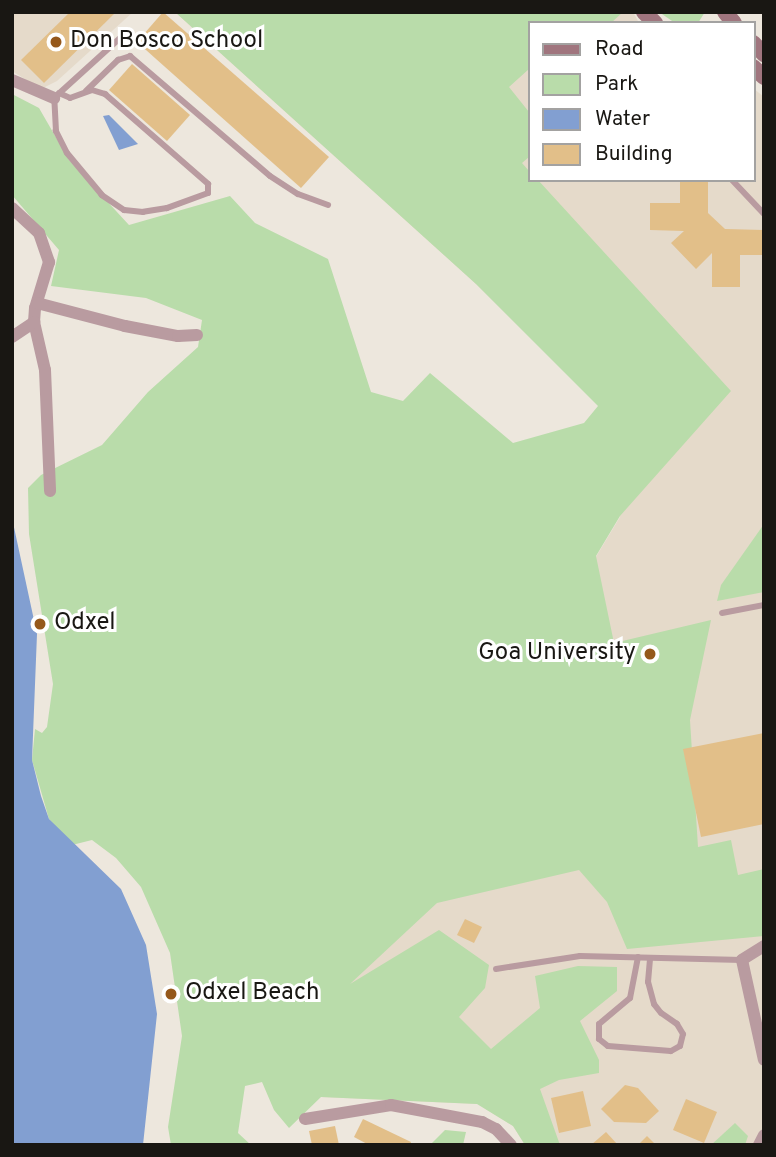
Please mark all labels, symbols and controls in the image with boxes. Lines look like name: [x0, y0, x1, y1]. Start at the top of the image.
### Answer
legend: [528, 21, 755, 182]
place label: Don Bosco School: [70, 28, 263, 56]
marker: Don Bosco School: [48, 34, 64, 50]
text: Road: [595, 36, 644, 63]
text: Park: [595, 71, 638, 98]
text: Water: [595, 106, 650, 133]
text: Building: [595, 141, 673, 168]
place label: Odxel: [54, 610, 116, 638]
marker: Odxel: [32, 616, 48, 632]
place label: Goa University: [478, 640, 636, 668]
marker: Goa University: [642, 646, 658, 662]
place label: Odxel Beach: [185, 980, 320, 1008]
marker: Odxel Beach: [163, 986, 179, 1002]

